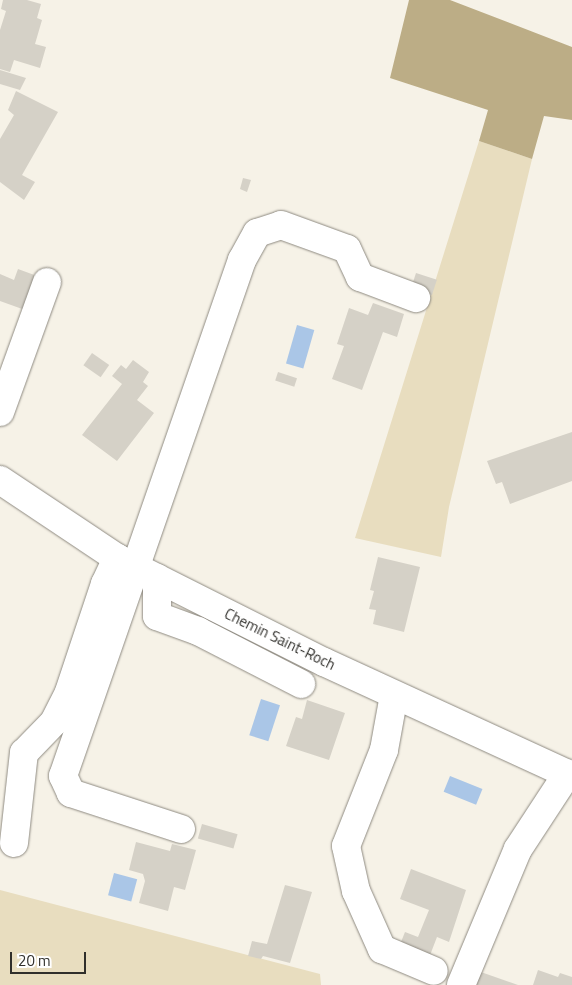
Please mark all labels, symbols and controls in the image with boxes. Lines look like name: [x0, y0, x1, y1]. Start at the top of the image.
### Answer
street label: Chemin Saint-Roch: [222, 604, 338, 674]
scale bar: [12, 942, 89, 974]
text: 20 m: [18, 949, 51, 972]

